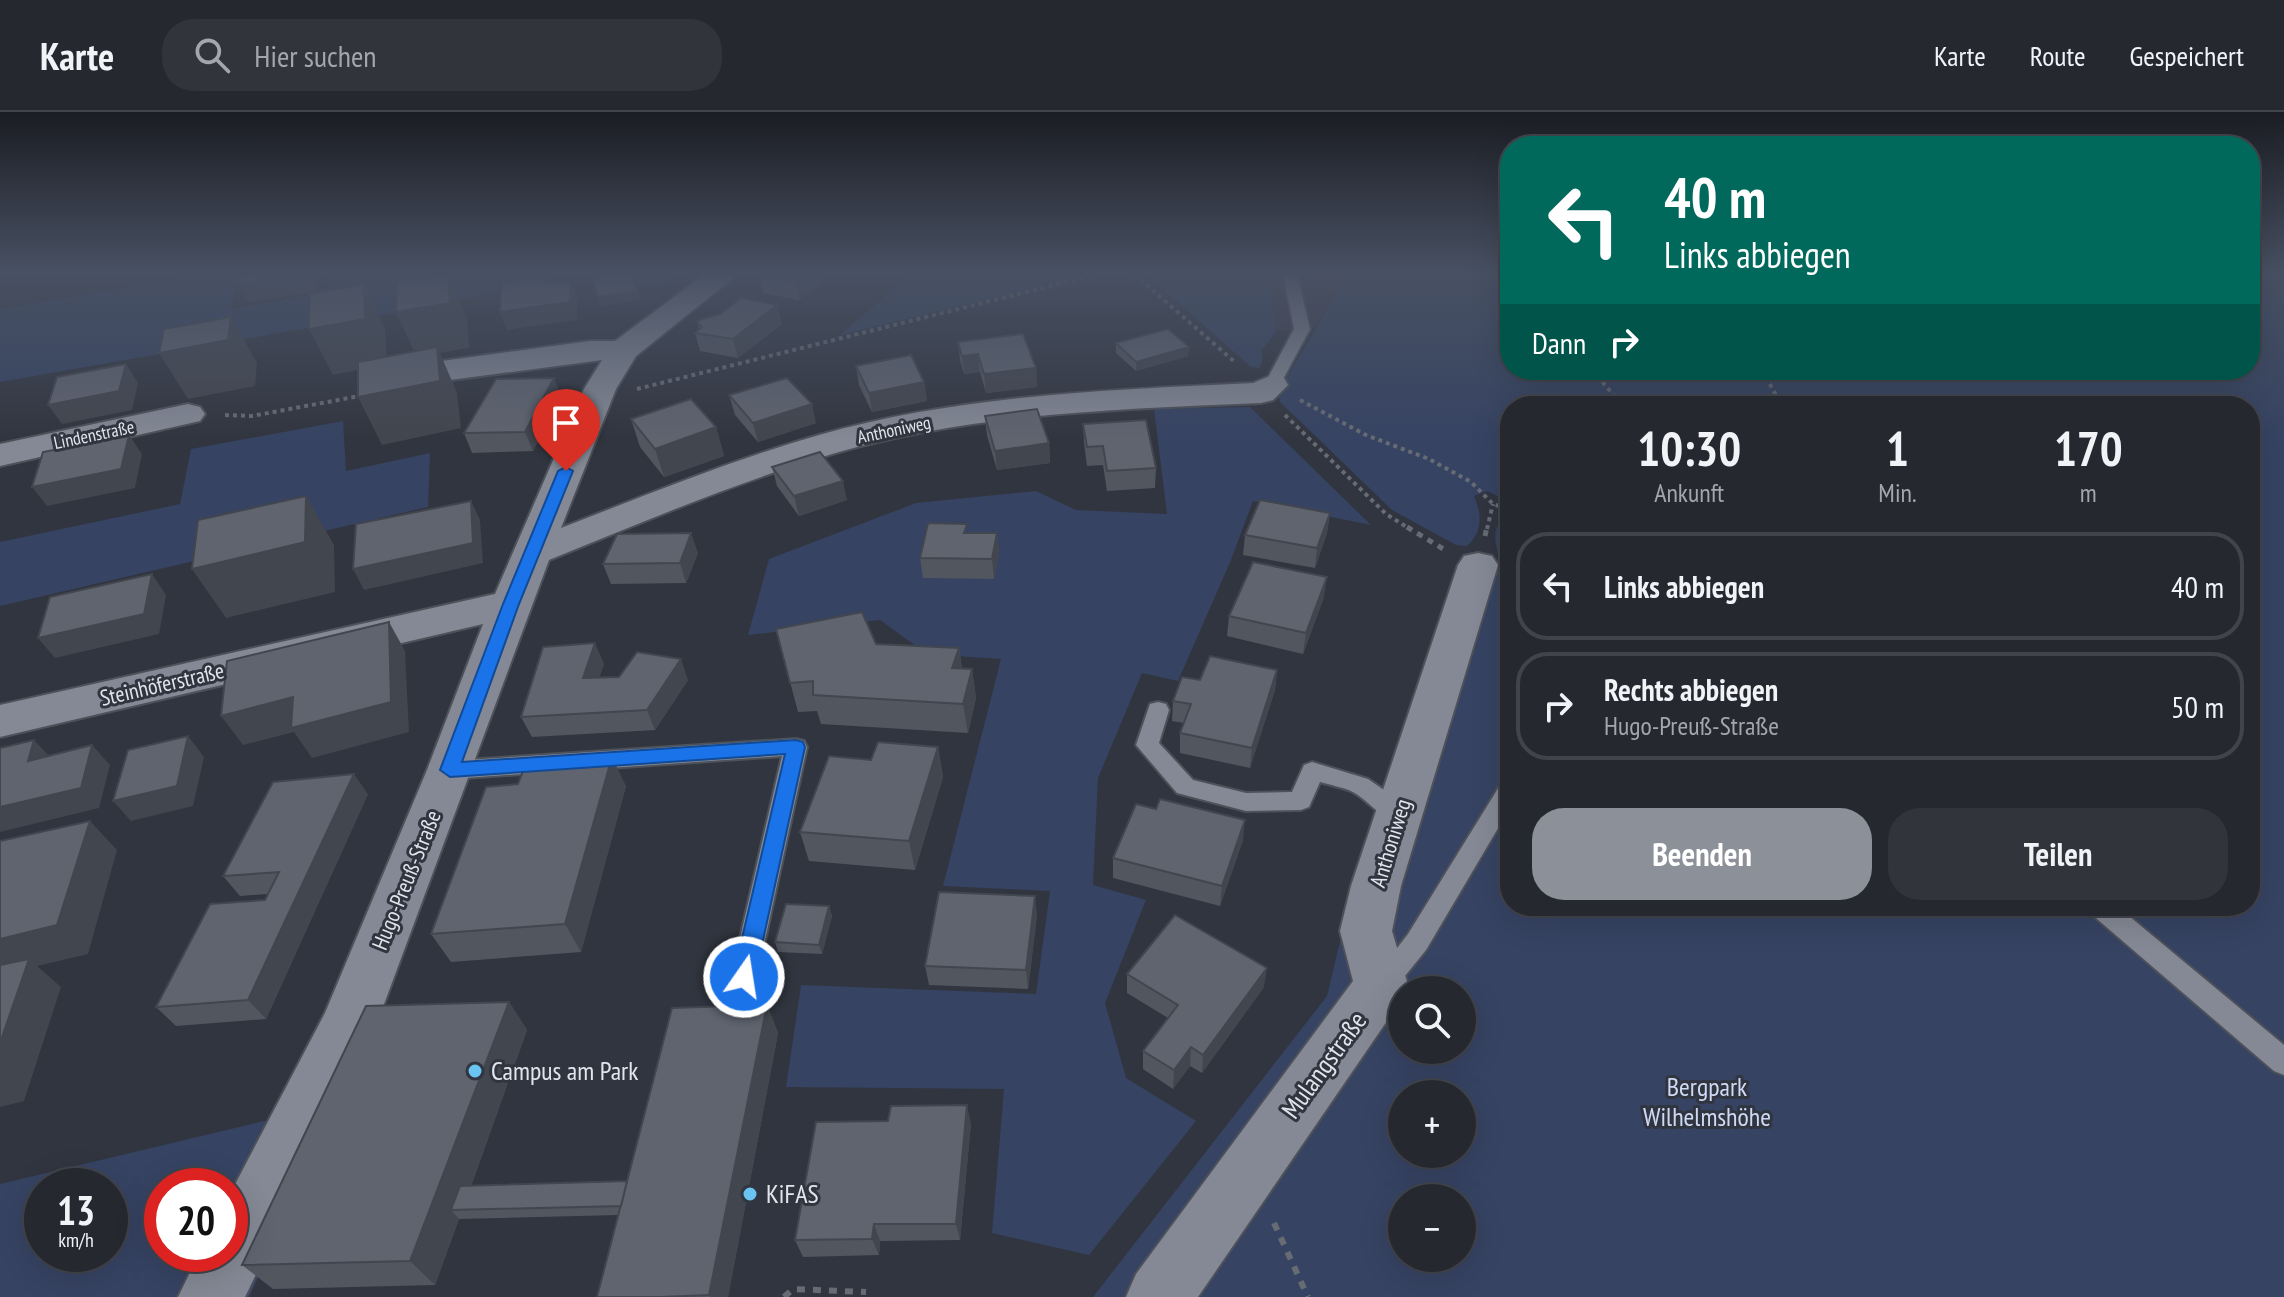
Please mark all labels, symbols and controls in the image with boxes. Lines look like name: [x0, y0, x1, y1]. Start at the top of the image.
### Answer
search box: [162, 19, 722, 91]
text: Karte: [40, 31, 114, 80]
icon: search: [190, 33, 234, 77]
text: Hier suchen: [254, 36, 376, 75]
text: Karte: [1934, 37, 1986, 74]
text: Route: [2030, 37, 2085, 74]
text: Gespeichert: [2129, 37, 2244, 74]
text: 40 m: [1664, 161, 1766, 233]
icon: left: [1532, 168, 1636, 272]
text: Links abbiegen: [1664, 231, 1851, 278]
icon: right: [1602, 320, 1646, 364]
text: Dann: [1532, 323, 1586, 362]
pin: [532, 389, 600, 471]
icon: arrive: [544, 401, 588, 445]
street label: Anthoniweg: [855, 411, 933, 448]
street label: Lindenstraße: [52, 415, 136, 454]
text: 10:30: [1637, 417, 1741, 479]
text: 1: [1886, 417, 1909, 479]
text: 170: [2054, 417, 2123, 479]
text: Ankunft: [1654, 476, 1724, 509]
text: Min.: [1878, 476, 1917, 509]
text: m: [2080, 476, 2097, 509]
icon: left: [1536, 564, 1580, 608]
text: Links abbiegen: [1604, 567, 1764, 606]
text: 40 m: [2171, 567, 2224, 606]
street label: Steinhöferstraße: [97, 656, 227, 712]
text: Rechts abbiegen: [1604, 670, 1778, 709]
icon: right: [1536, 684, 1580, 728]
text: 50 m: [2171, 687, 2224, 726]
text: Hugo-Preuß-Straße: [1604, 709, 1779, 742]
street label: Anthoniweg: [1363, 795, 1417, 891]
street label: Hugo-Preuß-Straße: [365, 806, 447, 954]
button: Beenden: [1532, 808, 1872, 900]
button: Teilen: [1888, 808, 2228, 900]
position arrow: [702, 935, 786, 1019]
map controls: [1388, 976, 1476, 1272]
button: search: [1388, 976, 1476, 1064]
street label: Mulangstraße: [1274, 1005, 1373, 1125]
place label: Campus am Park: [491, 1054, 638, 1087]
marker: Campus am Park: [466, 1062, 484, 1080]
park label: Bergpark Wilhelmshöhe: [1643, 1070, 1771, 1133]
button: +: [1388, 1080, 1476, 1168]
speed limit sign: 20: [144, 1168, 248, 1272]
place label: KiFAS: [766, 1177, 819, 1210]
text: 13: [57, 1184, 95, 1236]
button: −: [1388, 1184, 1476, 1272]
marker: KiFAS: [741, 1185, 759, 1203]
text: km/h: [58, 1227, 94, 1253]

